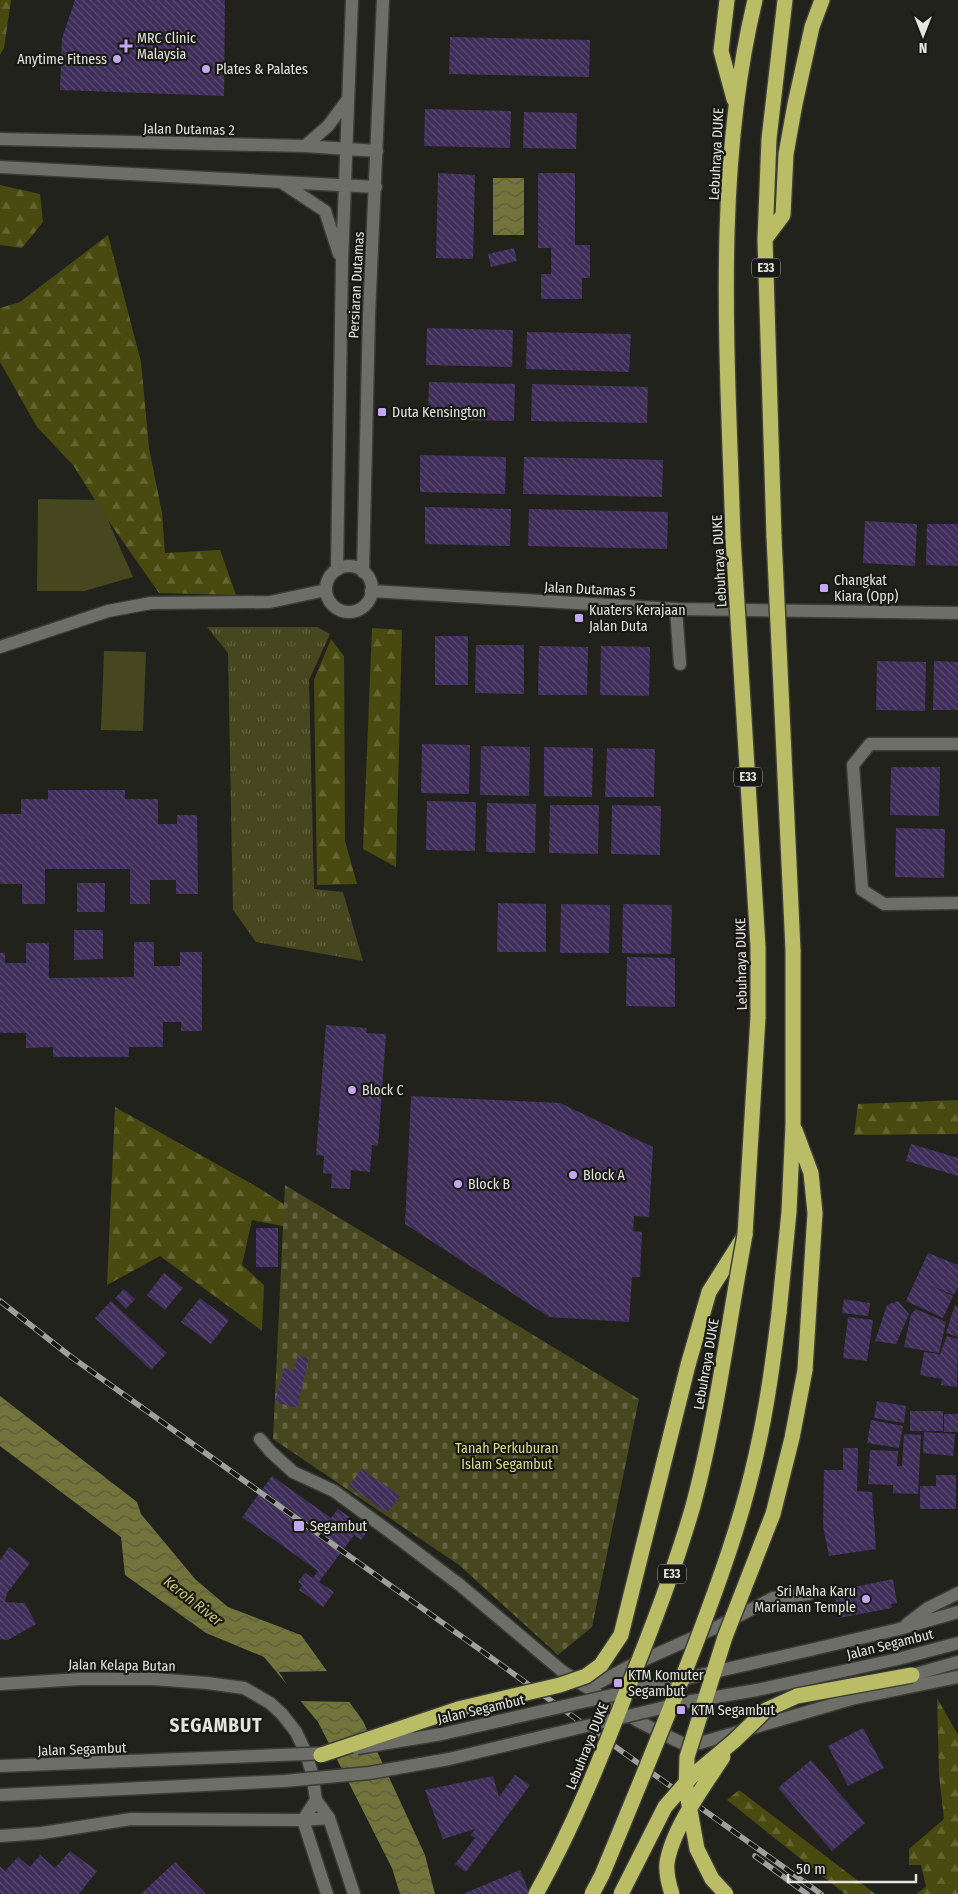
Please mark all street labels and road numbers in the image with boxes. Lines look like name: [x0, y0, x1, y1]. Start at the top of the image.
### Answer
street label: Lebuhraya DUKE: [706, 107, 727, 201]
street label: Jalan Dutamas 2: [143, 120, 235, 139]
street label: Persiaran Dutamas: [345, 231, 368, 339]
road number: E33: [752, 258, 780, 278]
street label: Lebuhraya DUKE: [709, 514, 730, 608]
street label: Jalan Dutamas 5: [544, 579, 636, 600]
road number: E33: [734, 768, 762, 786]
street label: Lebuhraya DUKE: [732, 917, 751, 1010]
street label: Lebuhraya DUKE: [690, 1317, 723, 1411]
road number: E33: [658, 1565, 686, 1584]
street label: Jalan Segambut: [845, 1625, 936, 1663]
street label: Jalan Kelapa Butan: [68, 1656, 176, 1675]
street label: Jalan Segambut: [436, 1691, 527, 1728]
street label: Lebuhraya DUKE: [562, 1700, 613, 1792]
street label: Jalan Segambut: [37, 1739, 127, 1760]

